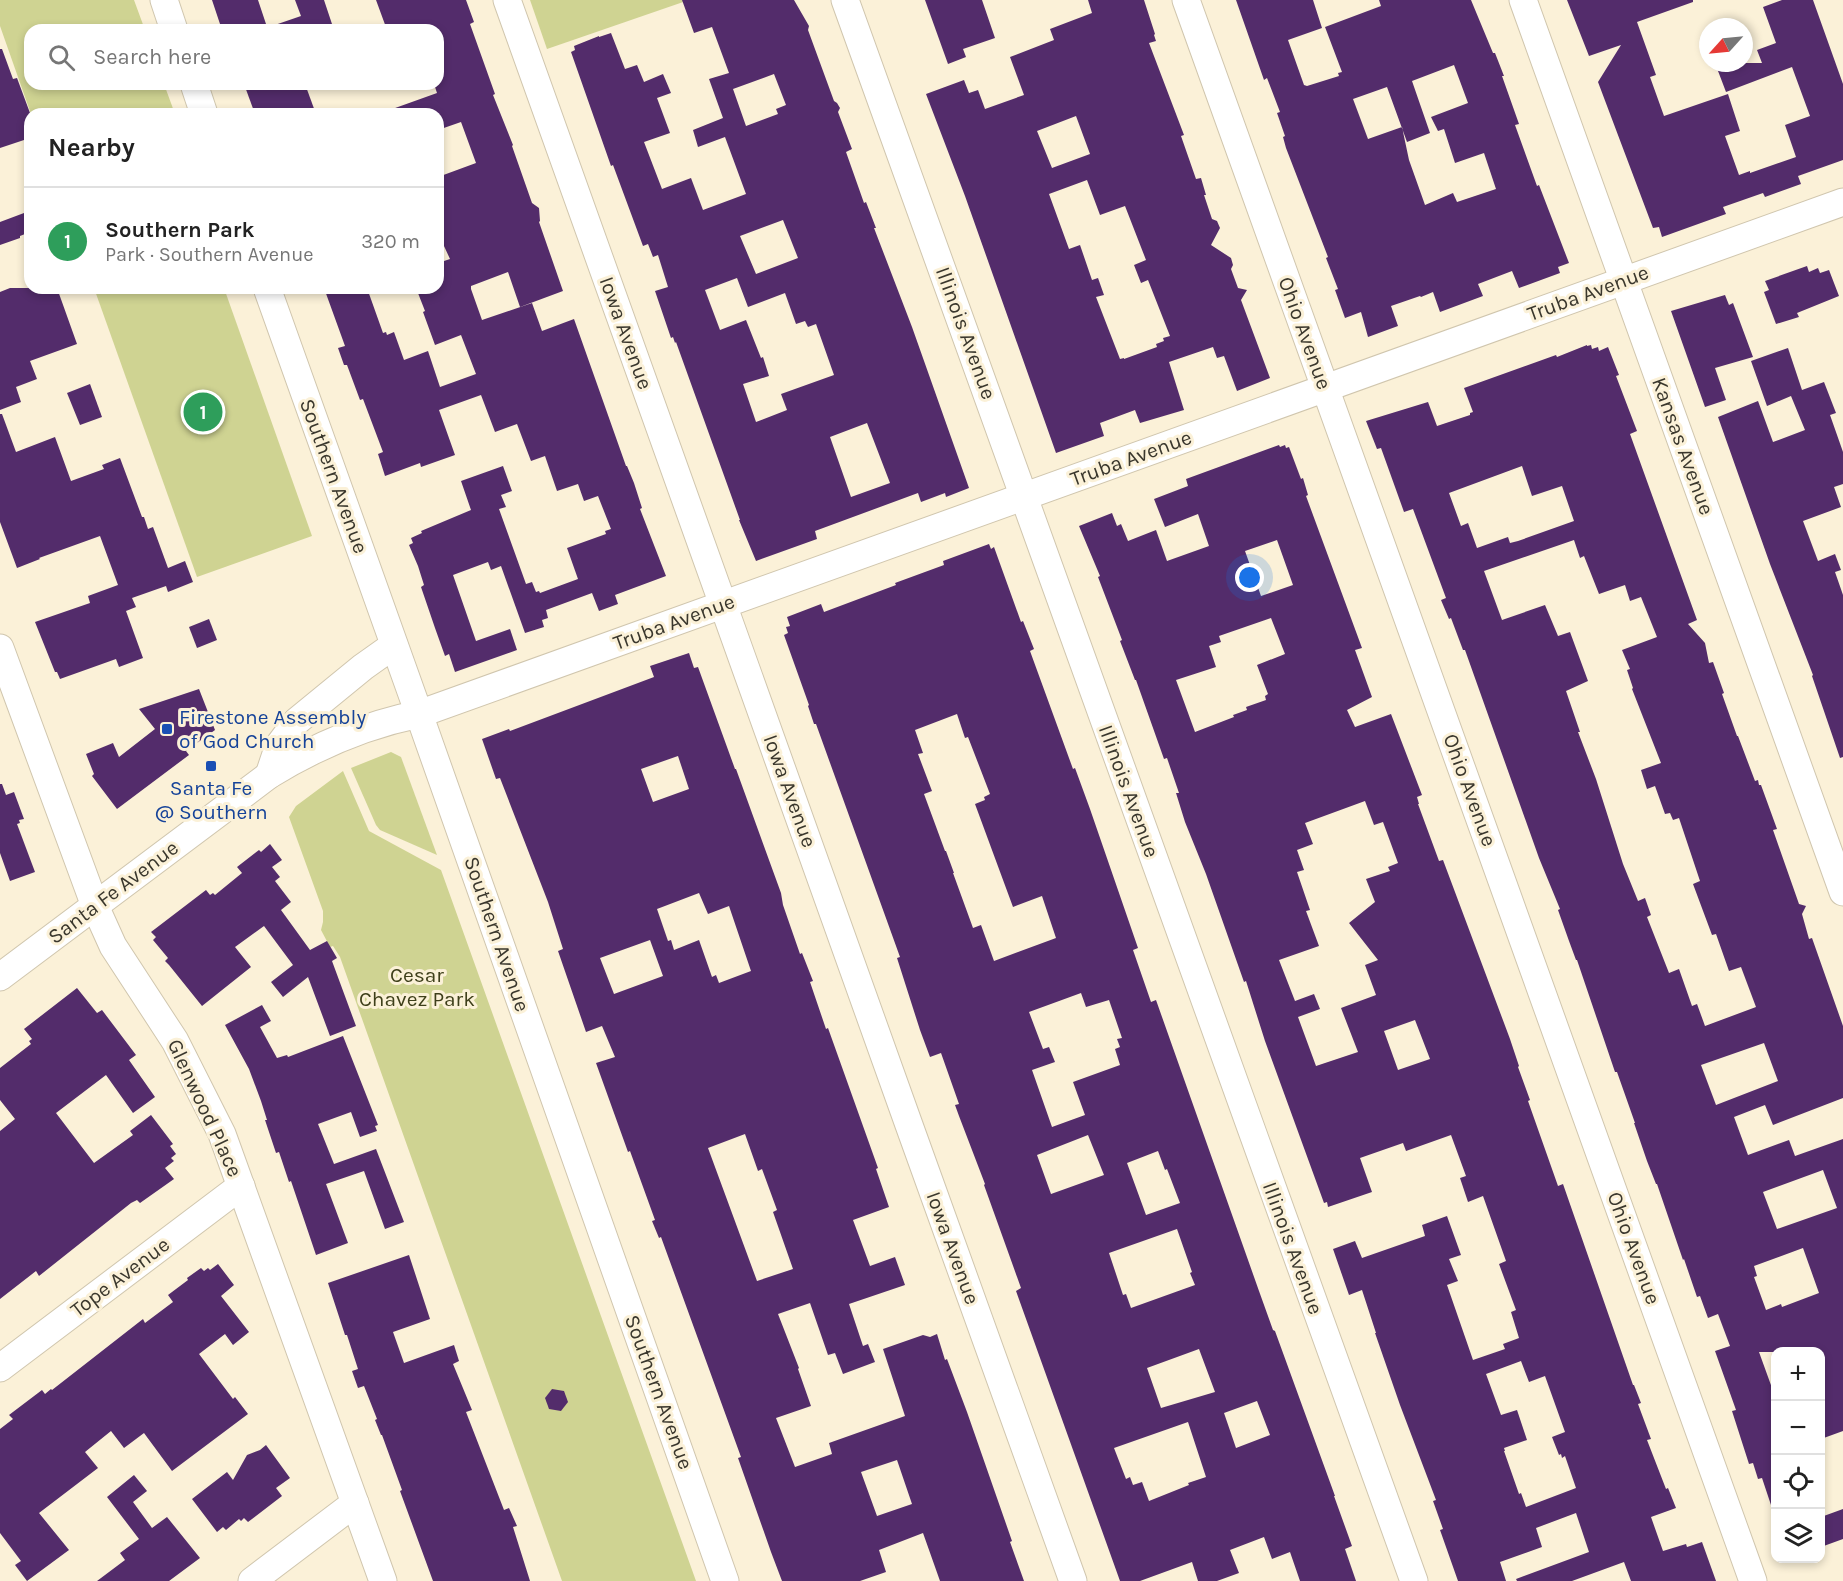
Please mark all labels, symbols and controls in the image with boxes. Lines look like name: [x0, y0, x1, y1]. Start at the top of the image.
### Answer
north arrow: [1699, 18, 1753, 72]
search box: [24, 24, 444, 90]
icon: search: [45, 41, 78, 74]
text: Search here: [93, 44, 211, 70]
text: Nearby: [48, 132, 135, 163]
text: Southern Park: [105, 217, 255, 243]
text: 1: [64, 230, 71, 253]
text: 320 m: [361, 230, 420, 253]
text: Park · Southern Avenue: [105, 243, 314, 266]
street label: Truba Avenue: [1524, 260, 1652, 326]
street label: Illinois Avenue: [931, 263, 1001, 403]
street label: Iowa Avenue: [595, 273, 657, 393]
street label: Ohio Avenue: [1274, 273, 1336, 393]
street label: Kansas Avenue: [1647, 374, 1719, 518]
pin: 1: [184, 390, 222, 434]
street label: Southern Avenue: [295, 395, 373, 557]
street label: Truba Avenue: [1067, 425, 1195, 491]
your location: [1235, 563, 1264, 592]
street label: Truba Avenue: [610, 589, 738, 655]
place label: Firestone Assembly of God Church: [179, 705, 366, 753]
street label: Illinois Avenue: [1094, 721, 1164, 861]
marker: Firestone Assembly of God Church: [160, 722, 174, 736]
street label: Ohio Avenue: [1439, 730, 1501, 850]
street label: Iowa Avenue: [759, 731, 821, 851]
marker: Santa Fe @ Southern: [204, 759, 218, 773]
place label: Santa Fe @ Southern: [154, 776, 268, 824]
street label: Santa Fe Avenue: [43, 835, 183, 949]
street label: Southern Avenue: [459, 853, 535, 1015]
park label: Cesar Chavez Park: [359, 963, 475, 1011]
street label: Glenwood Place: [163, 1035, 247, 1181]
street label: Illinois Avenue: [1258, 1178, 1328, 1318]
street label: Iowa Avenue: [922, 1188, 984, 1308]
street label: Ohio Avenue: [1603, 1188, 1665, 1308]
street label: Tope Avenue: [66, 1232, 174, 1322]
street label: Southern Avenue: [620, 1311, 698, 1473]
map controls: [1771, 1347, 1825, 1563]
button: +: [1771, 1347, 1825, 1401]
button: −: [1771, 1401, 1825, 1455]
button: locate: [1771, 1455, 1825, 1509]
button: layers: [1771, 1509, 1825, 1563]

